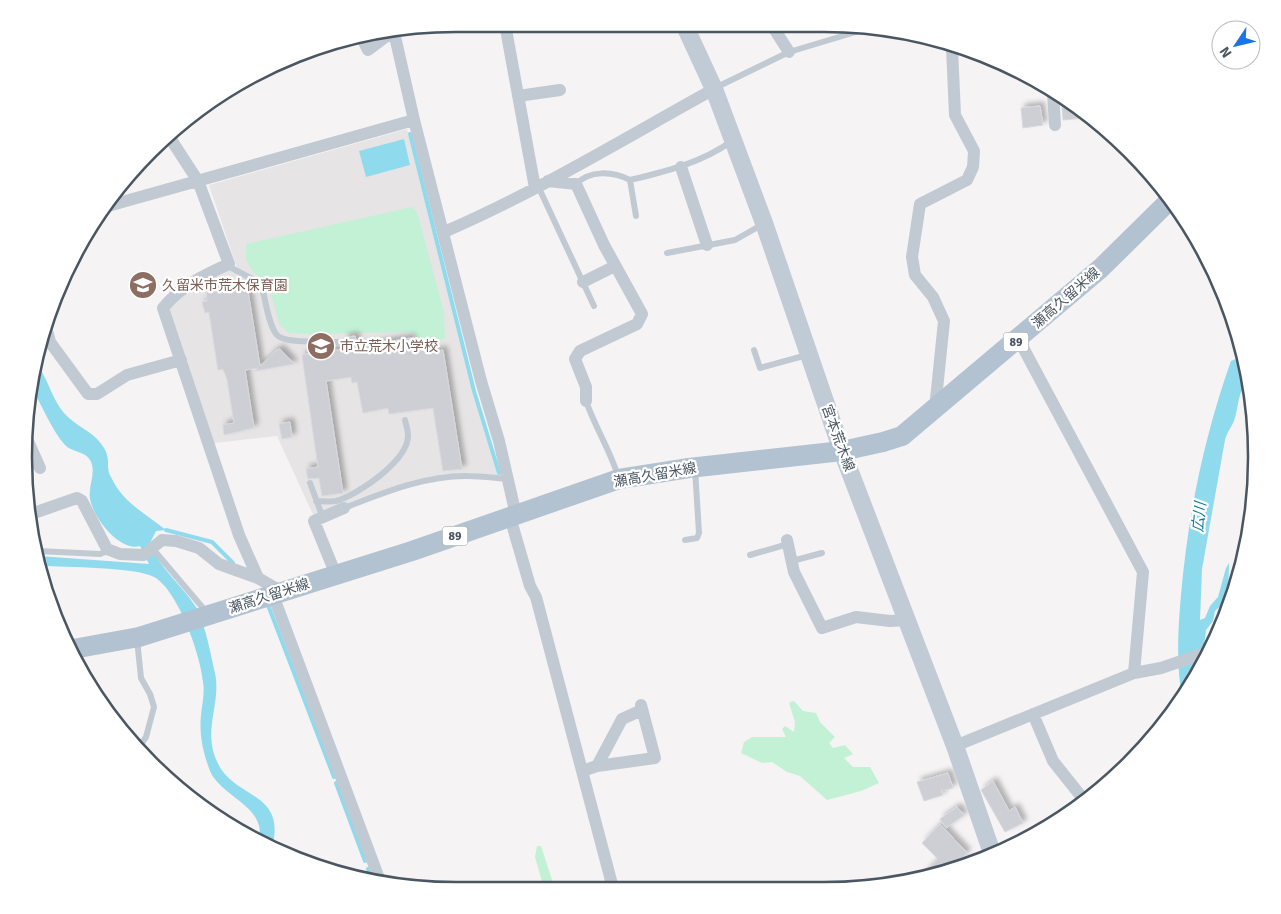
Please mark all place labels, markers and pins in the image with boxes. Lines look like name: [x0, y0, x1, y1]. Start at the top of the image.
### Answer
school or university icon: 久留米市荒木保育園: [128, 270, 158, 300]
place label: 久留米市荒木保育園: [162, 277, 288, 294]
school or university icon: 市立荒木小学校: [306, 331, 336, 361]
place label: 市立荒木小学校: [340, 338, 438, 355]

